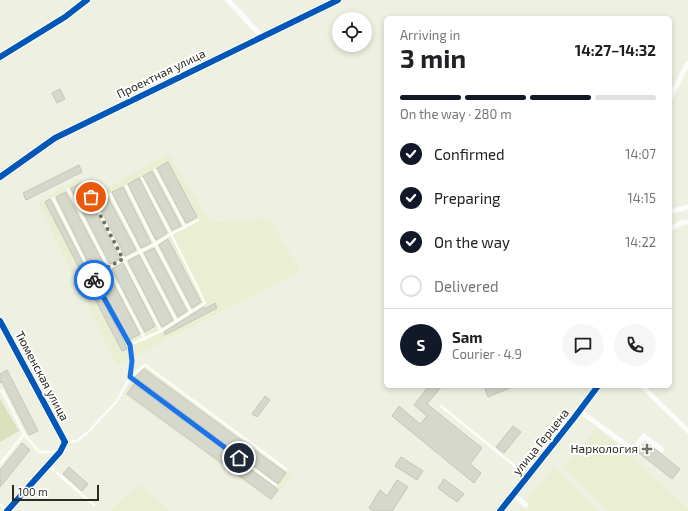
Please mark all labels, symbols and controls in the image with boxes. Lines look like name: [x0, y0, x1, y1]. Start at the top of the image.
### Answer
map controls: [332, 12, 372, 52]
button: locate: [332, 12, 372, 52]
text: Arriving in: [400, 27, 460, 43]
text: 14:27–14:32: [575, 41, 656, 59]
text: 3 min: [400, 42, 466, 73]
street label: Проектная улица: [114, 46, 208, 102]
text: On the way · 280 m: [400, 106, 512, 122]
icon: check: [400, 143, 422, 165]
text: Confirmed: [434, 145, 505, 163]
text: 14:07: [625, 146, 656, 162]
pin: [74, 180, 108, 214]
icon: bag: [80, 186, 102, 208]
icon: check: [400, 187, 422, 209]
text: Preparing: [434, 189, 500, 207]
text: 14:15: [628, 190, 656, 206]
icon: check: [400, 231, 422, 253]
text: On the way: [434, 233, 510, 251]
text: 14:22: [625, 234, 656, 250]
courier: [74, 260, 114, 300]
icon: bike: [83, 269, 105, 291]
text: Delivered: [434, 277, 499, 295]
button: chat: [562, 324, 604, 366]
button: phone: [614, 324, 656, 366]
street label: Тюменская улица: [12, 328, 72, 423]
text: Sam: [452, 328, 483, 346]
text: S: [417, 336, 425, 354]
text: Courier · 4.9: [452, 346, 522, 362]
street label: улица Герцена: [509, 405, 572, 478]
pin: [222, 441, 256, 475]
place label: Наркология: [571, 441, 638, 455]
marker: Наркология: [641, 443, 653, 455]
icon: home: [228, 447, 250, 469]
scale bar: [12, 483, 99, 502]
text: 100 m: [18, 485, 48, 498]

